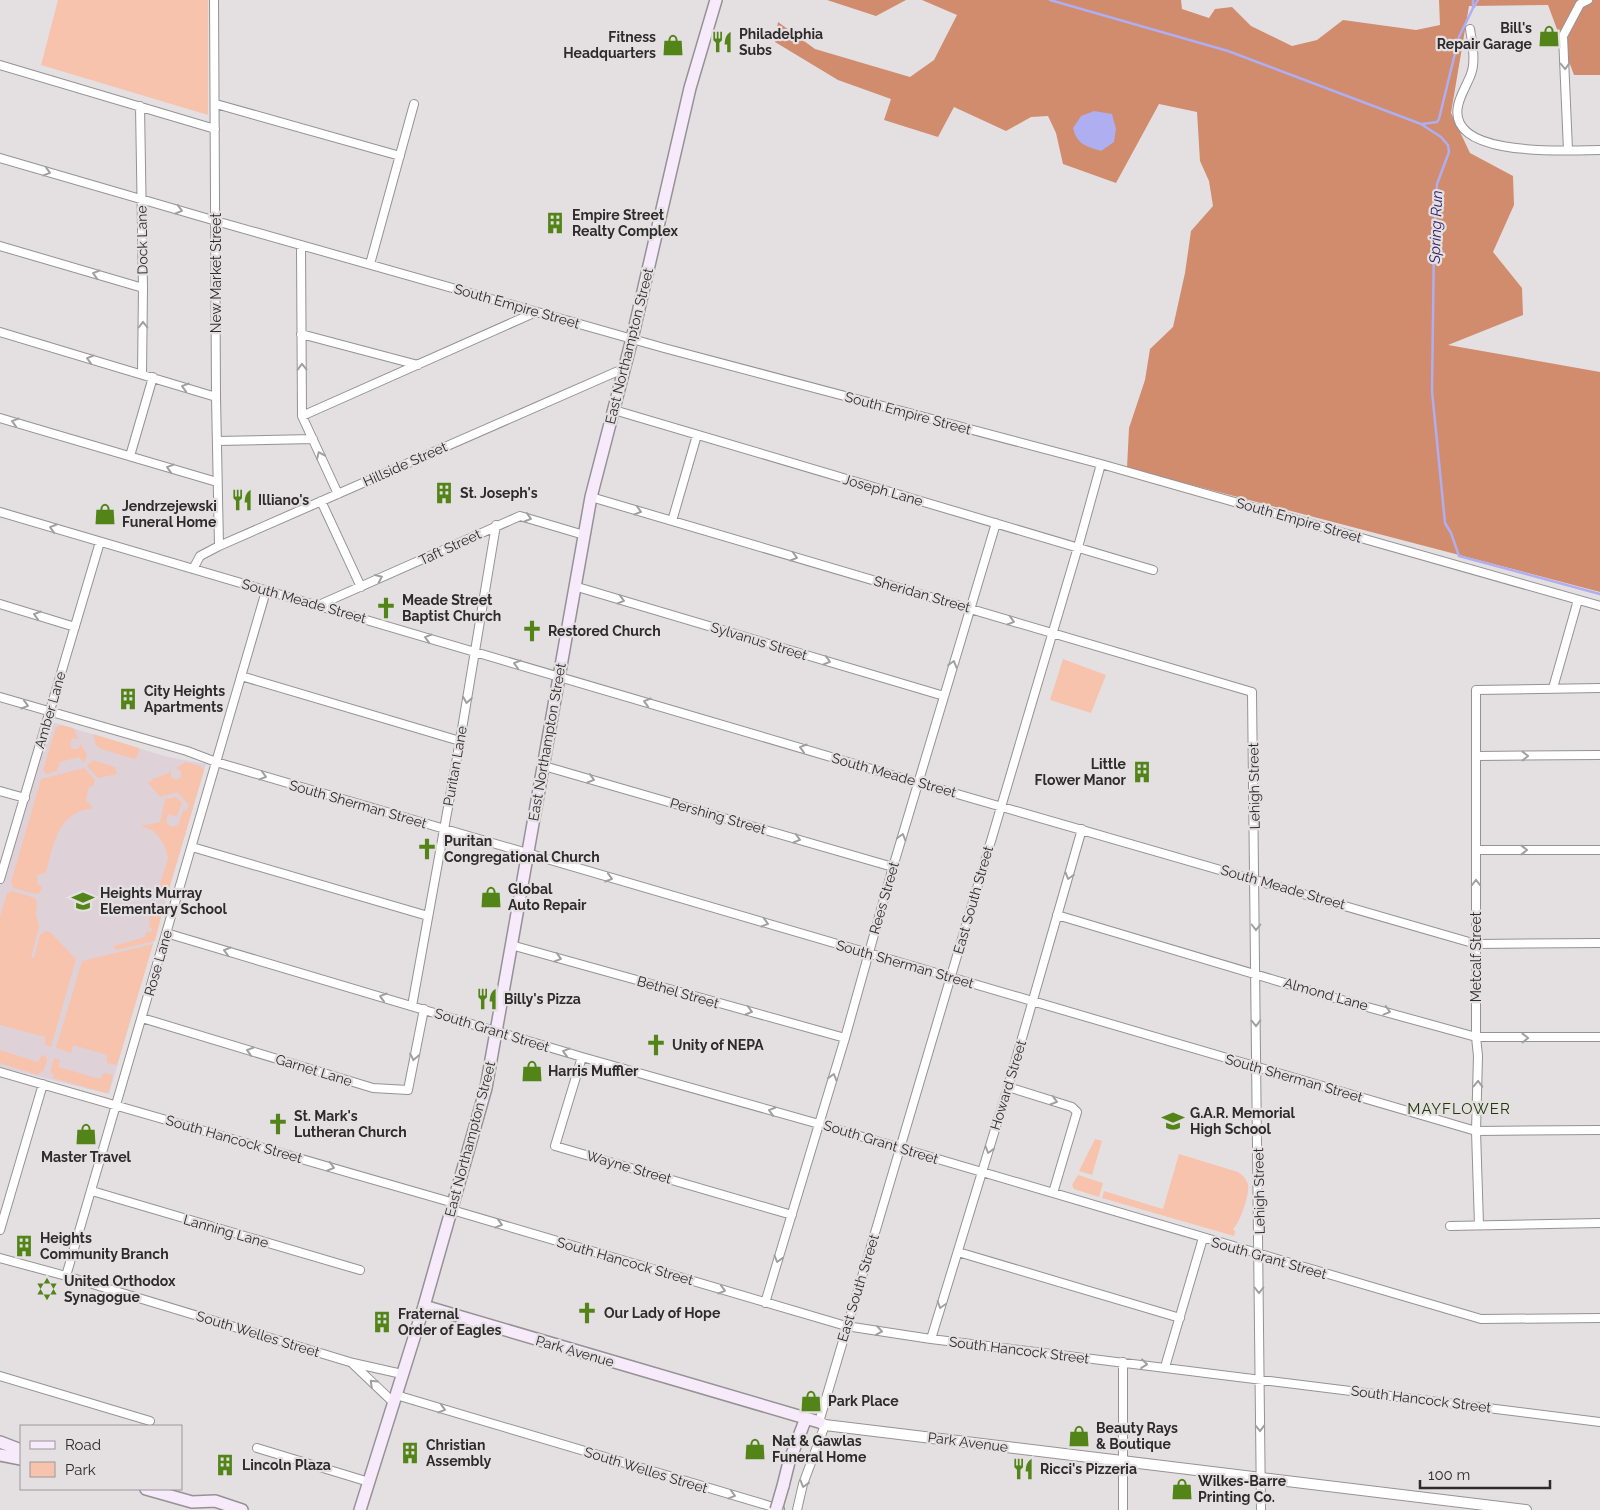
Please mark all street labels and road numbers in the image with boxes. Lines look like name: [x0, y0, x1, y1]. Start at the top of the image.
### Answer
street label: Dock Lane: [133, 205, 151, 275]
street label: New Market Street: [208, 213, 224, 333]
street label: East Northampton Street: [602, 266, 656, 426]
street label: South Empire Street: [452, 280, 582, 332]
street label: South Empire Street: [843, 388, 973, 438]
street label: Hillside Street: [361, 438, 450, 490]
street label: Joseph Lane: [841, 471, 925, 509]
street label: South Empire Street: [1234, 494, 1364, 546]
street label: Taft Street: [417, 526, 484, 568]
street label: Sheridan Street: [872, 573, 972, 616]
street label: South Meade Street: [240, 576, 368, 627]
street label: Sylvanus Street: [709, 619, 809, 663]
street label: East Northampton Street: [525, 661, 569, 822]
street label: Amber Lane: [31, 670, 69, 750]
street label: Puritan Lane: [440, 725, 470, 807]
street label: Lehigh Street: [1245, 742, 1263, 829]
street label: South Meade Street: [830, 750, 958, 801]
street label: South Sherman Street: [287, 777, 429, 831]
street label: Pershing Street: [668, 795, 768, 837]
street label: East South Street: [950, 844, 996, 956]
street label: Rees Street: [866, 860, 902, 936]
street label: South Meade Street: [1219, 862, 1347, 913]
street label: Metcalf Street: [1468, 911, 1484, 1002]
street label: Rose Lane: [141, 928, 175, 998]
street label: South Sherman Street: [834, 937, 976, 991]
street label: Bethel Street: [635, 973, 721, 1011]
street label: Almond Lane: [1282, 974, 1370, 1014]
street label: South Grant Street: [433, 1005, 552, 1055]
street label: Howard Street: [987, 1038, 1029, 1132]
street label: Garnet Lane: [274, 1051, 354, 1089]
street label: South Sherman Street: [1223, 1051, 1365, 1105]
street label: East Northampton Street: [442, 1059, 499, 1219]
street label: South Hancock Street: [164, 1112, 304, 1166]
street label: South Grant Street: [822, 1117, 941, 1167]
street label: Wayne Street: [585, 1147, 674, 1187]
street label: Lehigh Street: [1250, 1147, 1268, 1234]
street label: Lanning Lane: [182, 1211, 270, 1251]
street label: East South Street: [834, 1232, 882, 1344]
street label: South Hancock Street: [555, 1234, 695, 1288]
street label: South Grant Street: [1209, 1234, 1329, 1282]
street label: South Welles Street: [194, 1308, 322, 1360]
street label: Park Avenue: [534, 1332, 616, 1370]
street label: South Hancock Street: [948, 1333, 1090, 1367]
street label: South Hancock Street: [1350, 1382, 1492, 1416]
street label: Park Avenue: [927, 1429, 1009, 1455]
street label: South Welles Street: [582, 1444, 710, 1496]

